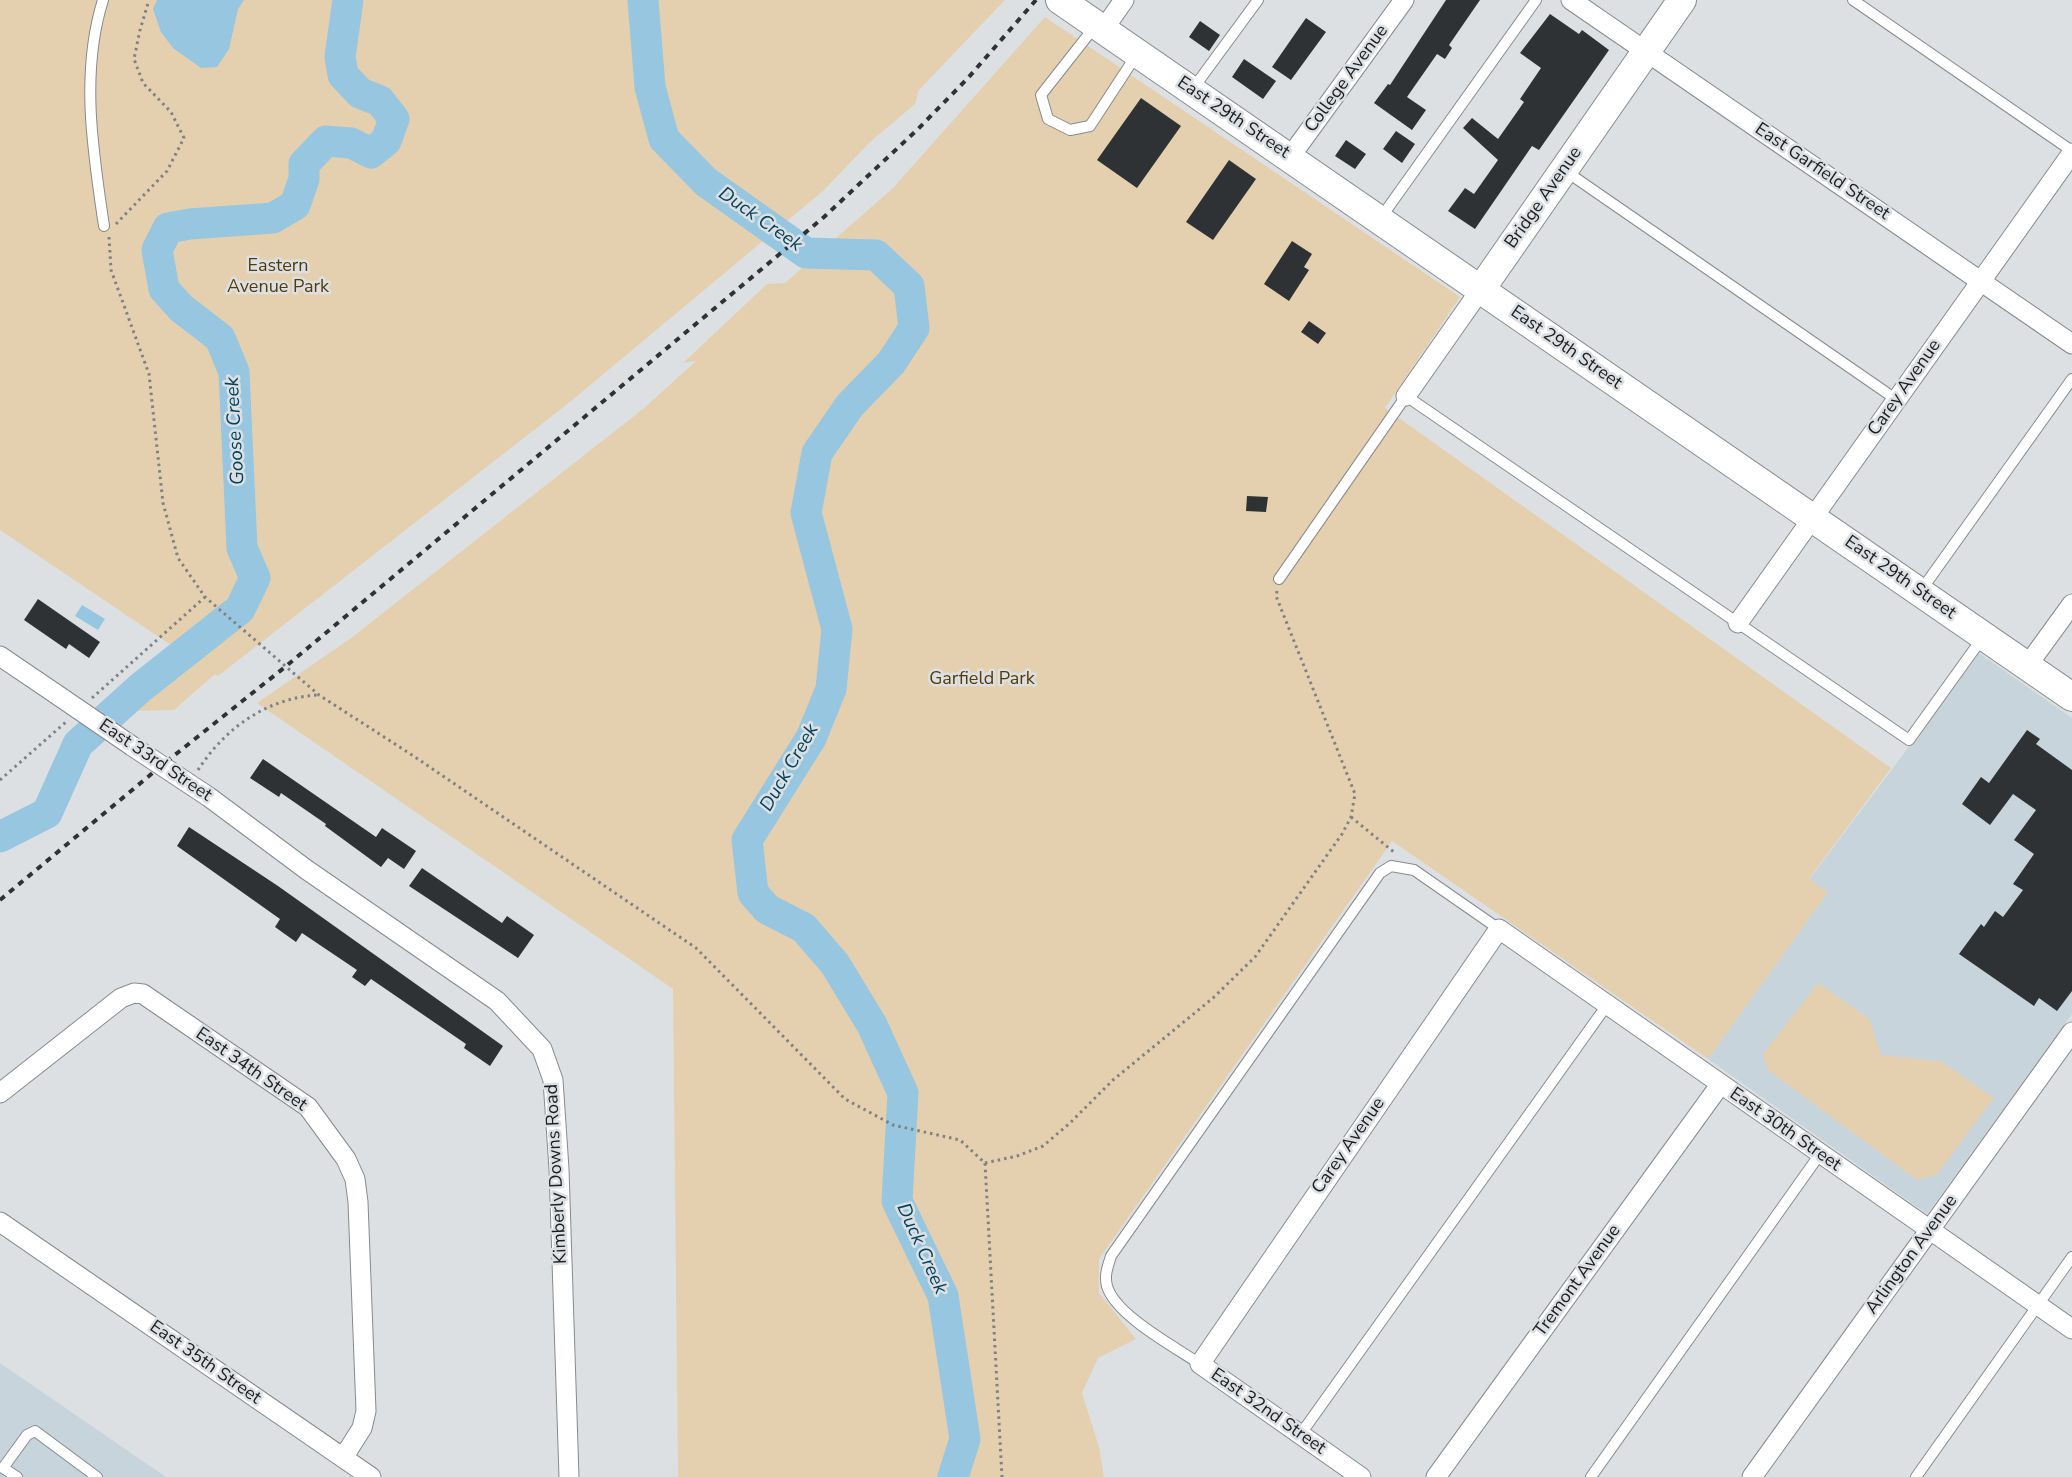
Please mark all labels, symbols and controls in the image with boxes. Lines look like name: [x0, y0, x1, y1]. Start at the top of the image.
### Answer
street label: College Avenue: [1301, 21, 1393, 137]
street label: East 29th Street: [1173, 72, 1293, 164]
street label: East Garfield Street: [1750, 119, 1894, 225]
street label: Bridge Avenue: [1501, 143, 1587, 253]
water label: Duck Creek: [714, 183, 806, 257]
park label: Eastern Avenue Park: [227, 256, 329, 298]
street label: East 29th Street: [1506, 302, 1626, 394]
street label: Carey Avenue: [1864, 336, 1946, 440]
water label: Goose Creek: [222, 376, 250, 486]
street label: East 29th Street: [1840, 532, 1960, 624]
park label: Garfield Park: [929, 669, 1035, 691]
street label: East 33rd Street: [94, 715, 216, 807]
water label: Duck Creek: [756, 720, 824, 816]
street label: East 34th Street: [191, 1024, 311, 1116]
street label: Kimberly Downs Road: [542, 1084, 572, 1264]
street label: East 30th Street: [1725, 1084, 1845, 1176]
street label: Carey Avenue: [1308, 1094, 1390, 1198]
street label: Arlington Avenue: [1861, 1191, 1963, 1319]
water label: Duck Creek: [891, 1200, 951, 1298]
street label: Tremont Avenue: [1530, 1221, 1626, 1341]
street label: East 35th Street: [145, 1317, 265, 1409]
street label: East 32nd Street: [1206, 1364, 1330, 1460]

